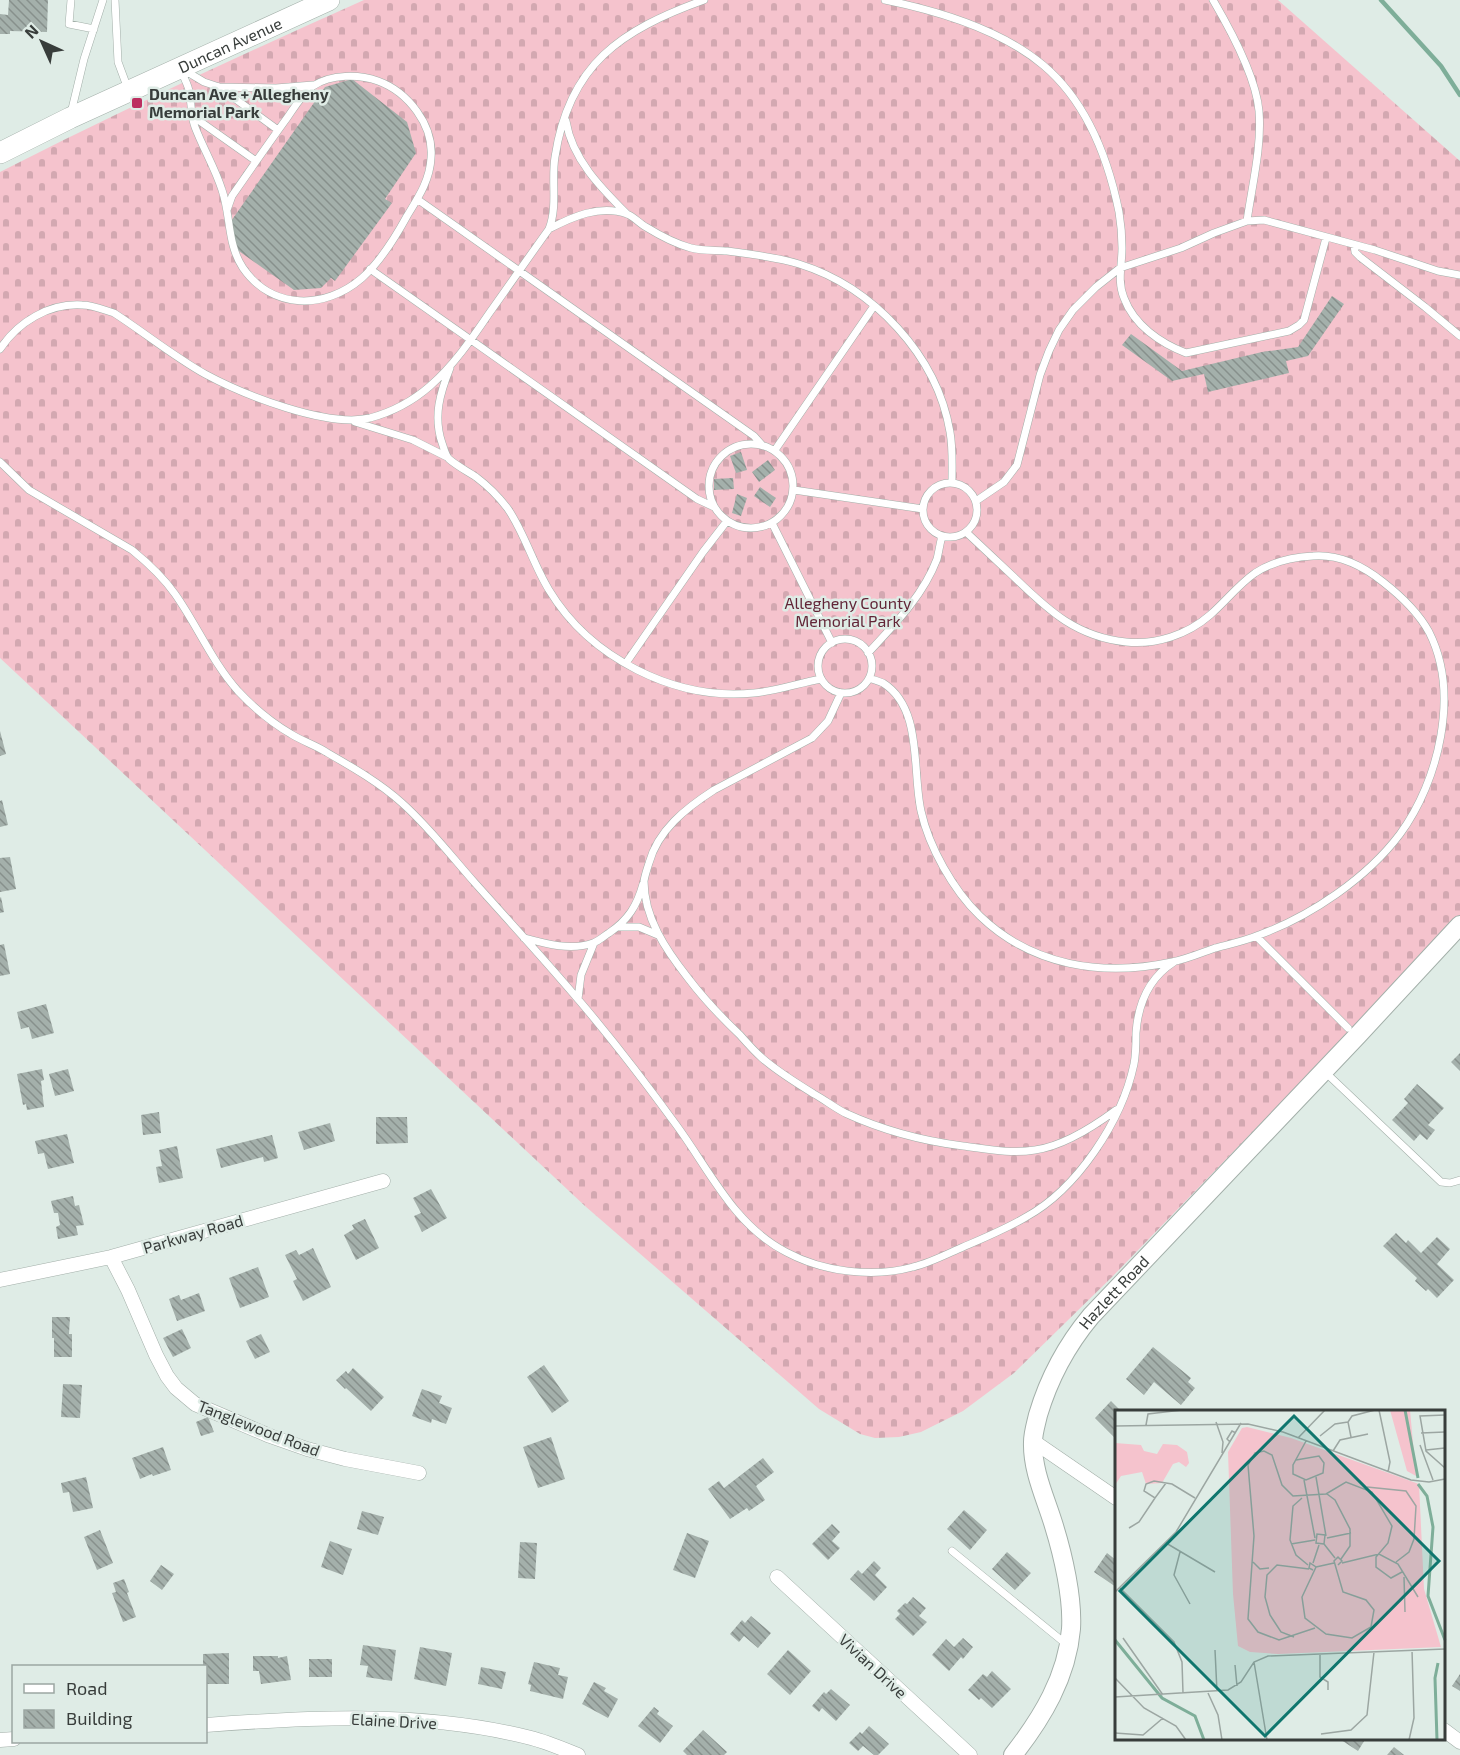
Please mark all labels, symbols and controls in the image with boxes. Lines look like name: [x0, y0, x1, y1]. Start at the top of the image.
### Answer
north arrow: [12, 12, 72, 72]
street label: Duncan Avenue: [175, 13, 285, 77]
text: N: [20, 20, 42, 42]
place label: Duncan Ave + Allegheny Memorial Park: [149, 84, 329, 121]
marker: Duncan Ave + Allegheny Memorial Park: [130, 96, 144, 110]
park label: Allegheny County Memorial Park: [784, 593, 912, 630]
street label: Parkway Road: [141, 1210, 245, 1257]
street label: Hazlett Road: [1074, 1251, 1152, 1333]
street label: Tanglewood Road: [196, 1396, 323, 1460]
inset map: [1115, 1410, 1445, 1740]
street label: Vivian Drive: [835, 1629, 911, 1702]
legend: [12, 1665, 207, 1743]
text: Road: [66, 1677, 107, 1699]
text: Building: [66, 1707, 133, 1729]
street label: Elaine Drive: [351, 1709, 437, 1732]

